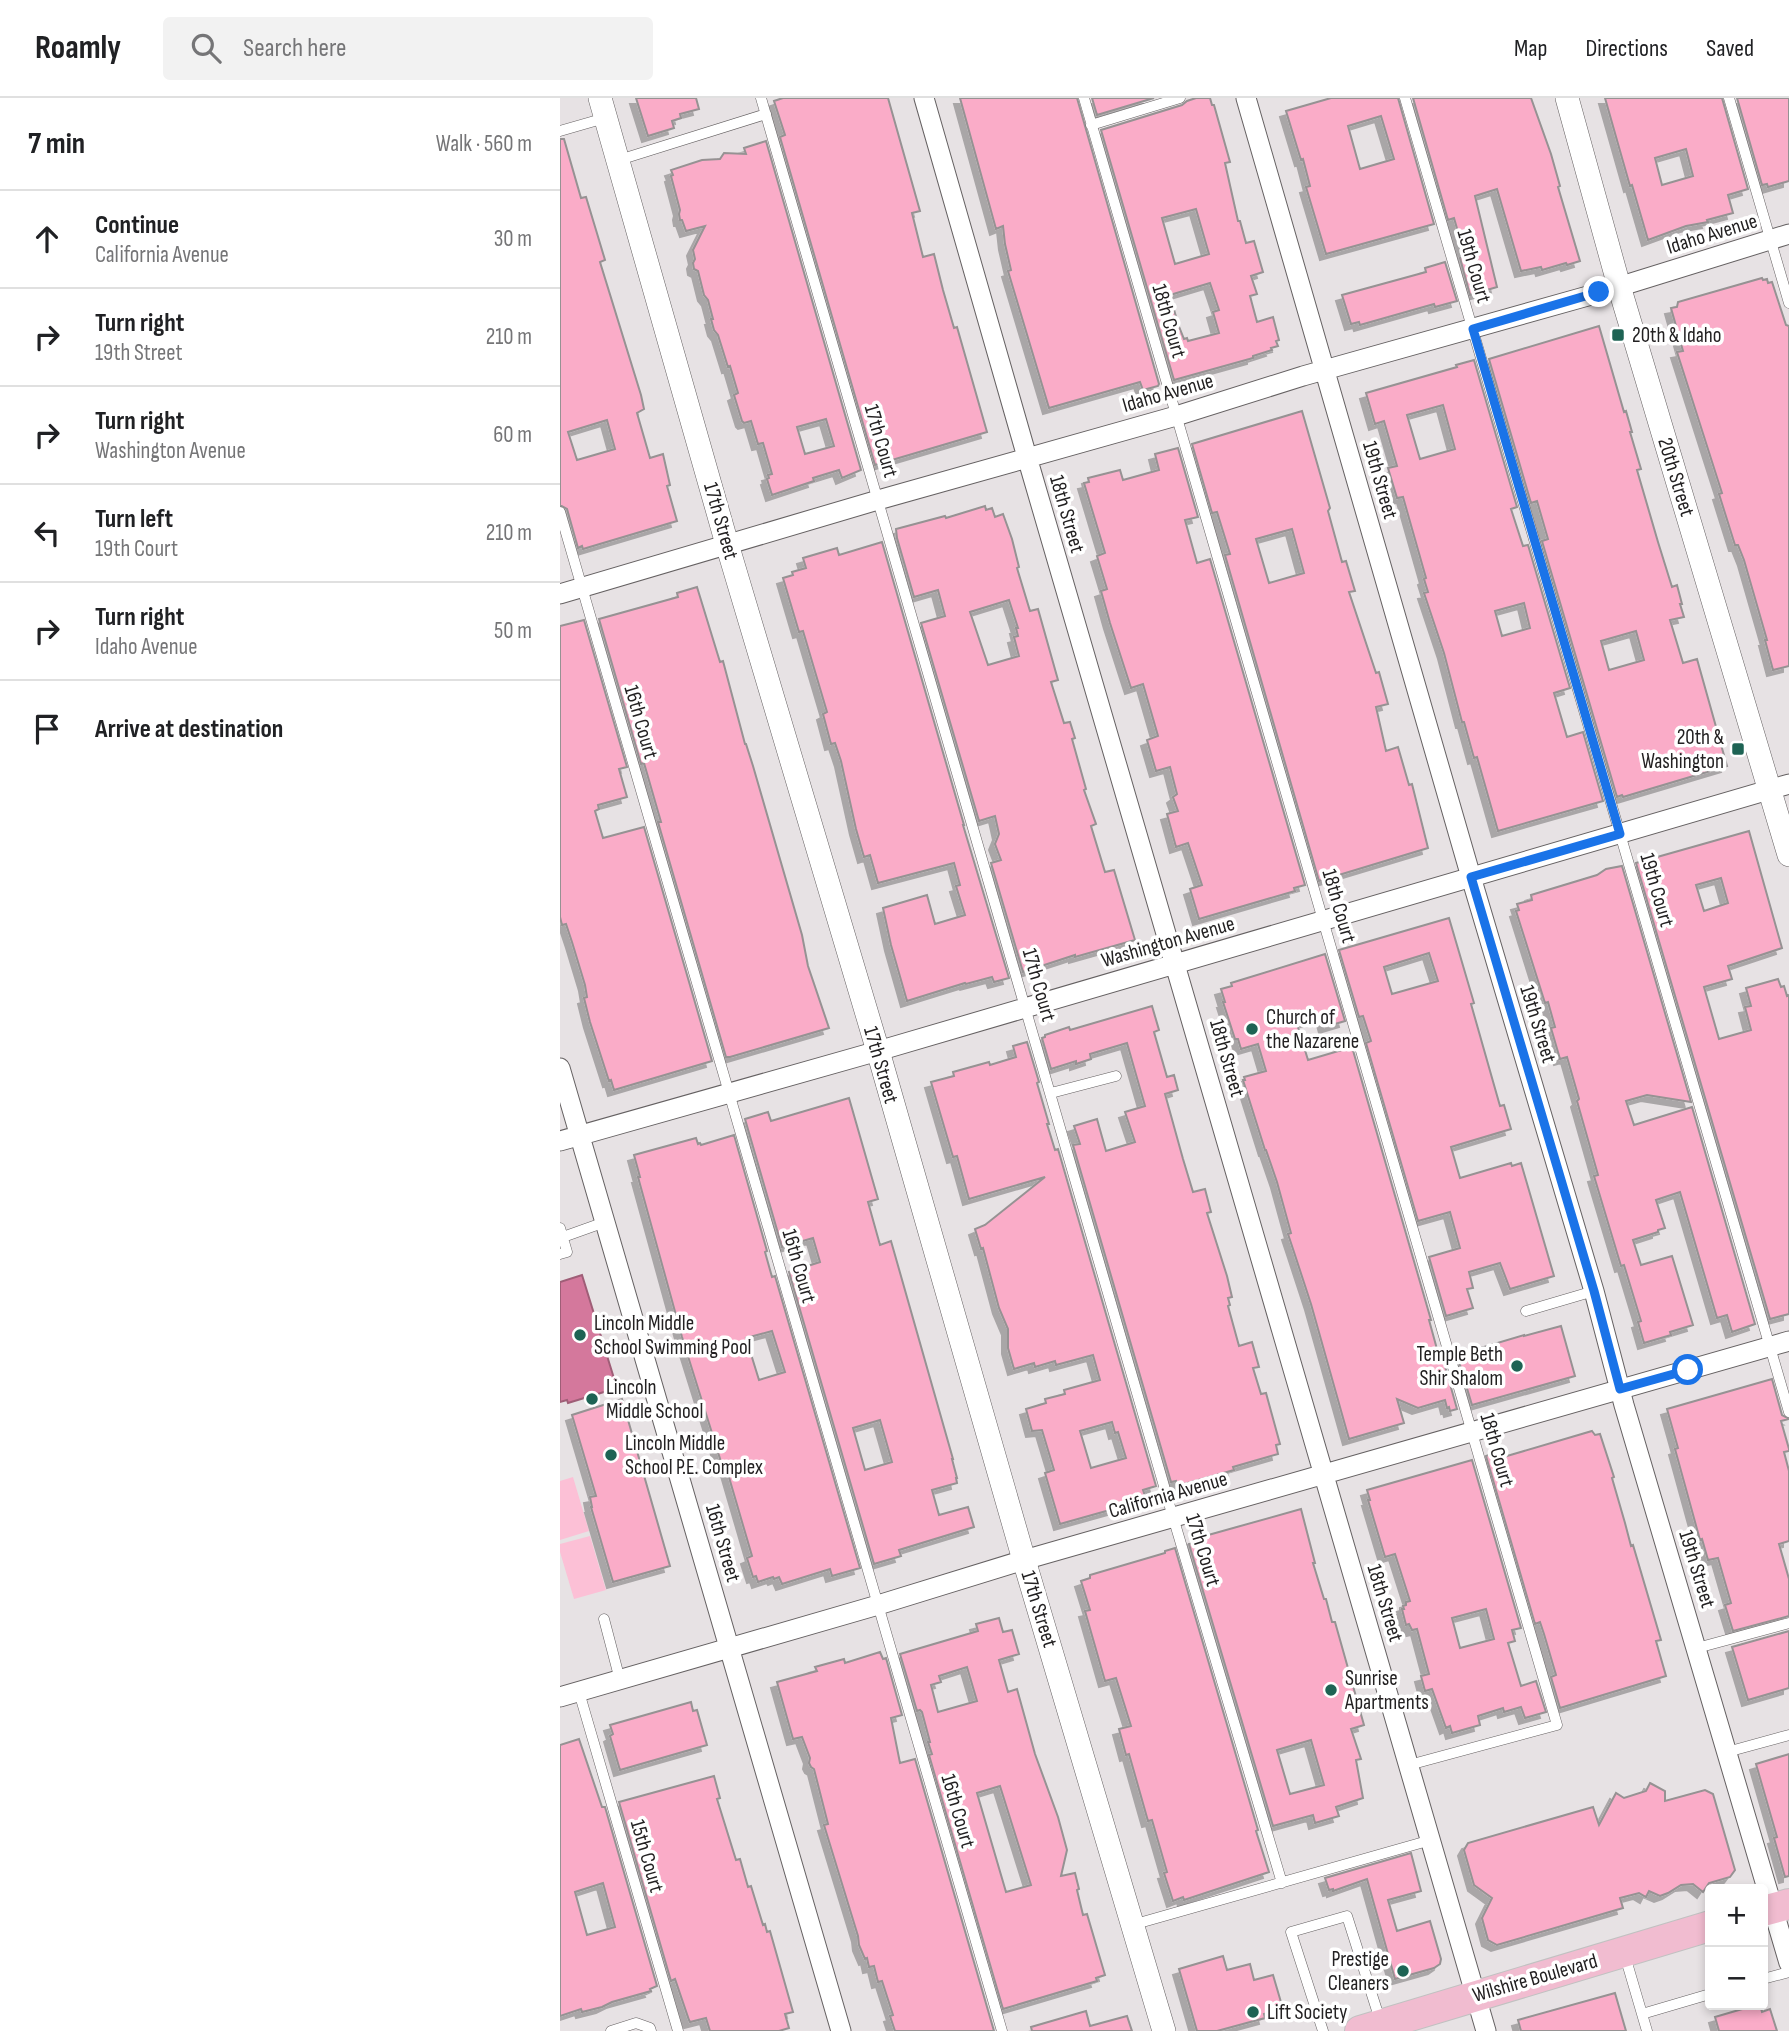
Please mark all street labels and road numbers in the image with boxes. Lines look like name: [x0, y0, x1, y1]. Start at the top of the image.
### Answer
street label: Idaho Avenue: [1664, 208, 1760, 260]
street label: 19th Court: [1452, 226, 1496, 306]
street label: 18th Court: [1147, 281, 1191, 361]
street label: Idaho Avenue: [1120, 368, 1216, 418]
street label: 17th Court: [859, 402, 903, 480]
street label: 20th Street: [1652, 435, 1700, 519]
street label: 19th Street: [1357, 438, 1403, 522]
street label: 18th Street: [1044, 472, 1090, 556]
street label: 17th Street: [698, 480, 744, 562]
street label: 16th Court: [619, 682, 663, 762]
street label: 19th Court: [1635, 850, 1679, 930]
street label: 18th Court: [1317, 866, 1361, 946]
street label: Washington Avenue: [1098, 911, 1238, 973]
street label: 17th Court: [1017, 946, 1061, 1024]
street label: 19th Street: [1514, 982, 1562, 1066]
street label: 18th Street: [1204, 1016, 1250, 1100]
street label: 17th Street: [858, 1024, 904, 1106]
street label: 16th Court: [777, 1226, 821, 1306]
street label: 18th Court: [1475, 1410, 1519, 1490]
street label: California Avenue: [1106, 1466, 1230, 1524]
street label: 16th Street: [700, 1501, 746, 1585]
street label: 17th Court: [1180, 1511, 1226, 1589]
street label: 19th Street: [1673, 1527, 1721, 1611]
street label: 18th Street: [1361, 1561, 1409, 1645]
street label: 17th Street: [1016, 1568, 1062, 1650]
street label: 16th Court: [936, 1771, 980, 1851]
street label: 15th Court: [625, 1817, 669, 1895]
street label: Wilshire Boulevard: [1470, 1948, 1600, 2008]

